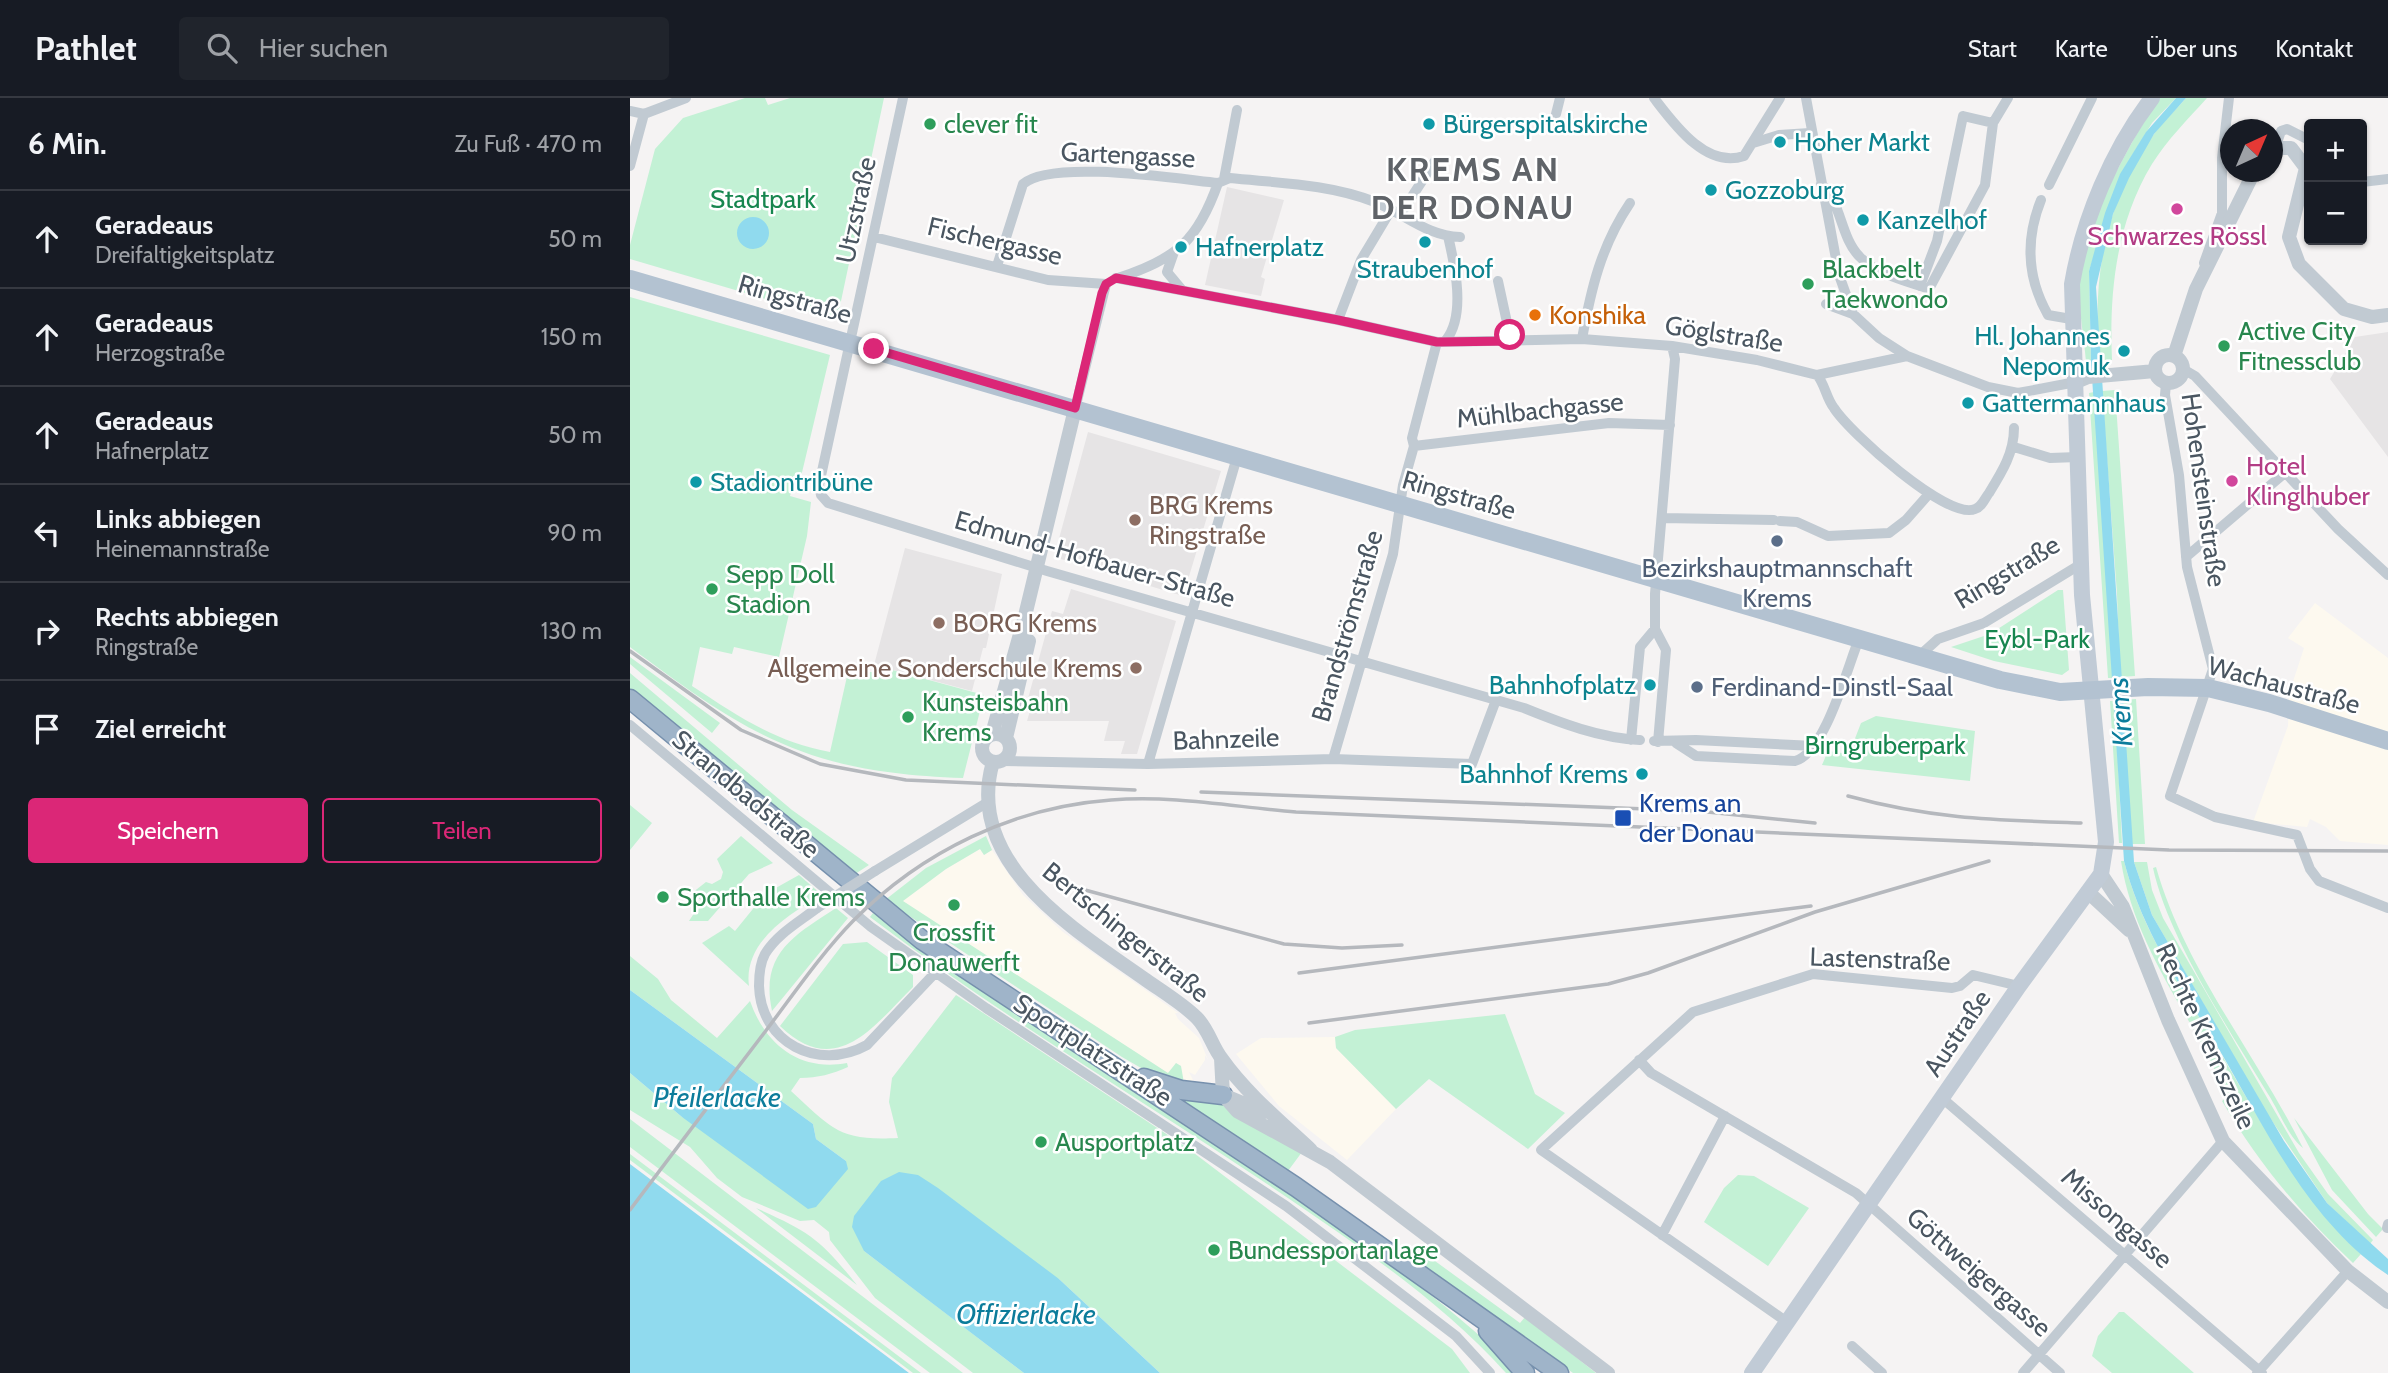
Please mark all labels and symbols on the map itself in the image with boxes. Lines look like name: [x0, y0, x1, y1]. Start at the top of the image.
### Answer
place label: clever fit: [944, 108, 1038, 140]
place label: Bürgerspitalskirche: [1443, 108, 1648, 140]
marker: clever fit: [922, 116, 938, 132]
marker: Bürgerspitalskirche: [1421, 116, 1437, 132]
north arrow: [2220, 119, 2283, 182]
place label: Hoher Markt: [1794, 126, 1930, 158]
marker: Hoher Markt: [1772, 134, 1788, 150]
street label: Gartengasse: [1060, 135, 1196, 175]
district label: KREMS AN DER DONAU: [1371, 149, 1575, 227]
street label: Utzstraße: [829, 154, 883, 266]
place label: Gozzoburg: [1725, 174, 1845, 206]
marker: Gozzoburg: [1703, 182, 1719, 198]
park label: Stadtpark: [710, 183, 816, 215]
marker: Schwarzes Rössl: [2169, 201, 2185, 217]
place label: Kanzelhof: [1877, 204, 1987, 236]
street label: Fischergasse: [925, 210, 1065, 272]
marker: Kanzelhof: [1855, 212, 1871, 228]
place label: Schwarzes Rössl: [2087, 220, 2267, 252]
place label: Hafnerplatz: [1195, 231, 1324, 263]
marker: Straubenhof: [1417, 234, 1433, 250]
marker: Hafnerplatz: [1173, 239, 1189, 255]
place label: Straubenhof: [1357, 253, 1494, 285]
place label: Blackbelt Taekwondo: [1822, 253, 1948, 315]
street label: Ringstraße: [734, 268, 856, 330]
marker: Blackbelt Taekwondo: [1800, 276, 1816, 292]
place label: Konshika: [1549, 299, 1647, 331]
marker: Konshika: [1527, 307, 1543, 323]
street label: Göglstraße: [1663, 309, 1785, 359]
place label: Active City Fitnessclub: [2238, 315, 2361, 377]
route start: [1494, 319, 1525, 350]
place label: Hl. Johannes Nepomuk: [1974, 320, 2110, 382]
route end: [858, 333, 889, 364]
marker: Active City Fitnessclub: [2216, 338, 2232, 354]
marker: Hl. Johannes Nepomuk: [2116, 343, 2132, 359]
street label: Mühlbachgasse: [1455, 385, 1625, 435]
place label: Gattermannhaus: [1982, 387, 2166, 419]
street label: Hohensteinstraße: [2175, 391, 2233, 589]
marker: Gattermannhaus: [1960, 395, 1976, 411]
place label: Hotel Klinglhuber: [2246, 450, 2370, 512]
street label: Ringstraße: [1398, 464, 1520, 526]
place label: Stadiontribüne: [710, 466, 873, 498]
marker: Hotel Klinglhuber: [2224, 473, 2240, 489]
marker: Stadiontribüne: [688, 474, 704, 490]
place label: BRG Krems Ringstraße: [1149, 489, 1273, 551]
street label: Edmund-Hofbauer-Straße: [951, 504, 1239, 614]
marker: BRG Krems Ringstraße: [1127, 512, 1143, 528]
street label: Brandströmstraße: [1304, 527, 1390, 725]
street label: Ringstraße: [1949, 528, 2065, 616]
marker: Bezirkshauptmannschaft Krems: [1769, 533, 1785, 549]
place label: Bezirkshauptmannschaft Krems: [1641, 552, 1913, 614]
place label: Sepp Doll Stadion: [726, 558, 835, 620]
marker: Sepp Doll Stadion: [704, 581, 720, 597]
place label: BORG Krems: [953, 607, 1097, 639]
marker: BORG Krems: [931, 615, 947, 631]
park label: Eybl-Park: [1984, 623, 2090, 655]
street label: Wachaustraße: [2204, 649, 2364, 721]
place label: Allgemeine Sonderschule Krems: [767, 652, 1122, 684]
marker: Allgemeine Sonderschule Krems: [1128, 660, 1144, 676]
place label: Bahnhofplatz: [1489, 669, 1636, 701]
place label: Ferdinand-Dinstl-Saal: [1711, 671, 1953, 703]
water label: Krems: [2101, 676, 2139, 748]
marker: Bahnhofplatz: [1642, 677, 1658, 693]
marker: Ferdinand-Dinstl-Saal: [1689, 679, 1705, 695]
place label: Kunsteisbahn Krems: [922, 686, 1069, 748]
marker: Kunsteisbahn Krems: [900, 709, 916, 725]
street label: Bahnzeile: [1172, 721, 1280, 757]
street label: Strandbadstraße: [666, 723, 826, 865]
park label: Birngruberpark: [1804, 729, 1966, 761]
place label: Bahnhof Krems: [1459, 758, 1628, 790]
marker: Bahnhof Krems: [1634, 766, 1650, 782]
place label: Krems an der Donau: [1639, 787, 1755, 849]
marker: Krems an der Donau: [1613, 808, 1633, 828]
street label: Bertschingerstraße: [1036, 855, 1216, 1009]
place label: Sporthalle Krems: [677, 881, 865, 913]
marker: Sporthalle Krems: [655, 889, 671, 905]
marker: Crossfit Donauwerft: [946, 897, 962, 913]
place label: Crossfit Donauwerft: [888, 916, 1020, 978]
street label: Rechte Kremszeile: [2149, 938, 2263, 1134]
street label: Lastenstraße: [1809, 941, 1951, 977]
street label: Austraße: [1916, 984, 1998, 1082]
street label: Sportplatzstraße: [1008, 987, 1178, 1113]
water label: Pfeilerlacke: [653, 1080, 781, 1114]
place label: Ausportplatz: [1055, 1126, 1195, 1158]
marker: Ausportplatz: [1033, 1134, 1049, 1150]
street label: Missongasse: [2055, 1161, 2179, 1275]
street label: Göttweigergasse: [1900, 1201, 2058, 1343]
place label: Bundessportanlage: [1228, 1234, 1438, 1266]
marker: Bundessportanlage: [1206, 1242, 1222, 1258]
water label: Offizierlacke: [956, 1297, 1096, 1331]

